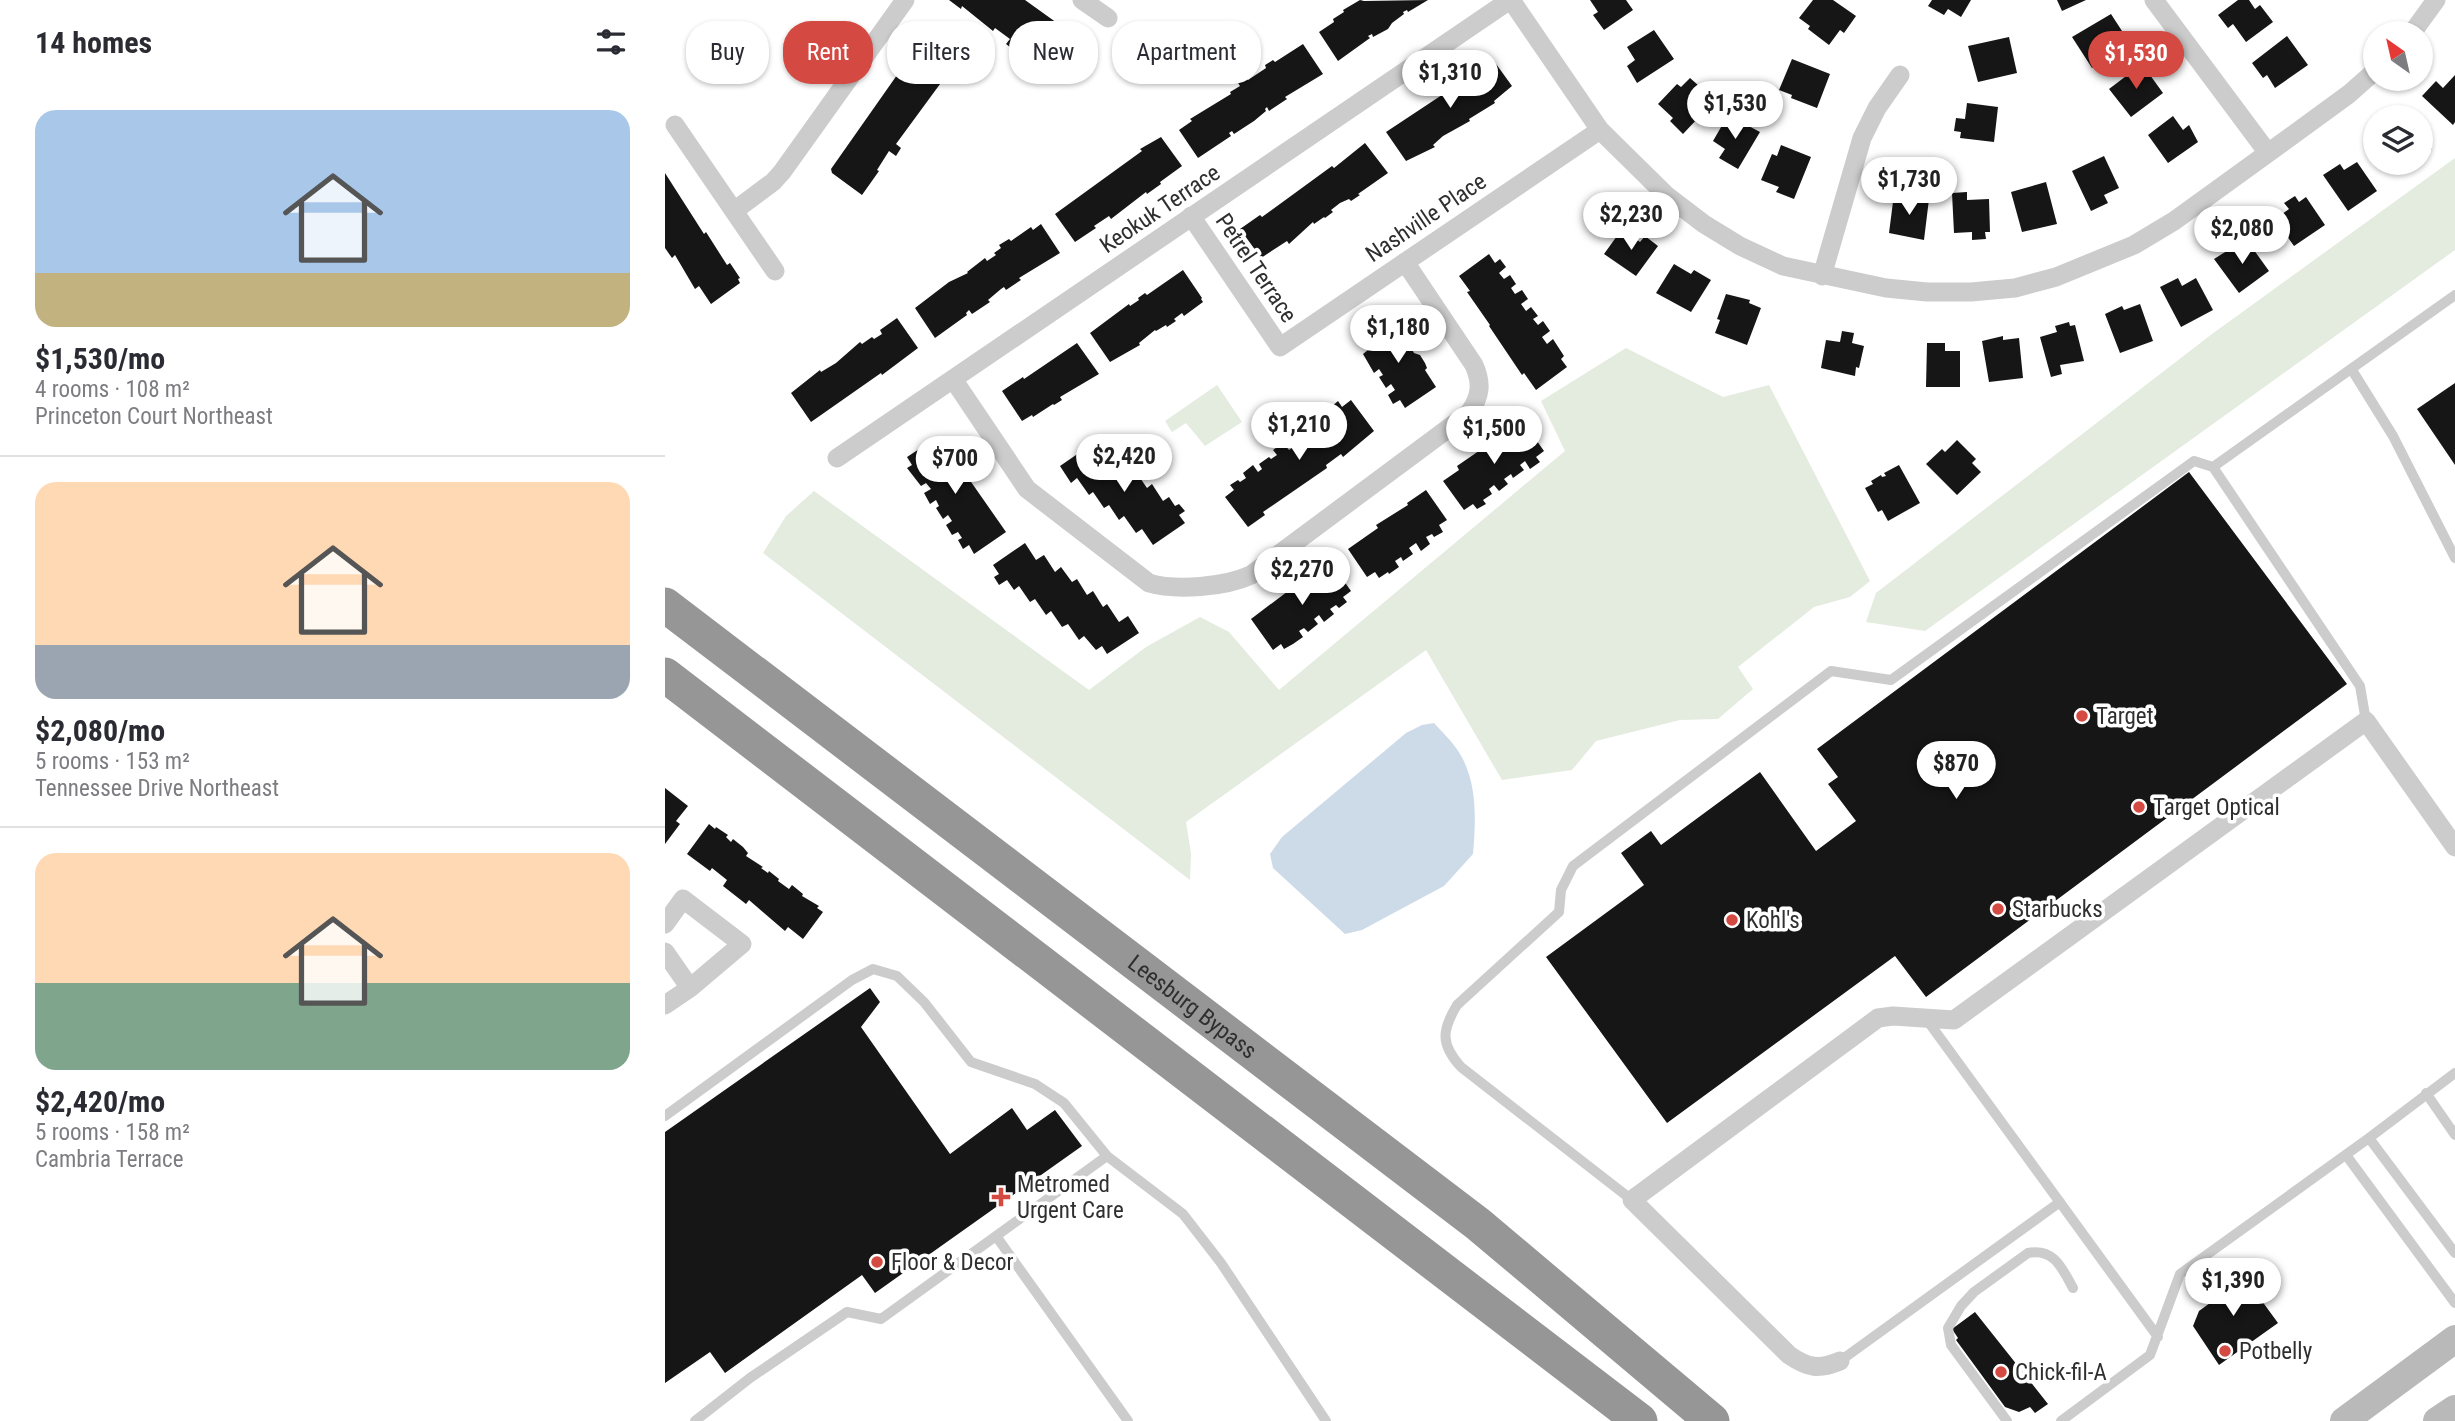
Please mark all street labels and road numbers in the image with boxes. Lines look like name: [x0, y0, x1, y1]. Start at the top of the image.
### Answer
street label: Keokuk Terrace: [1095, 159, 1225, 259]
street label: Nashville Place: [1361, 168, 1491, 268]
street label: Petrel Terrace: [1210, 208, 1302, 328]
street label: Leesburg Bypass: [1123, 949, 1262, 1064]

